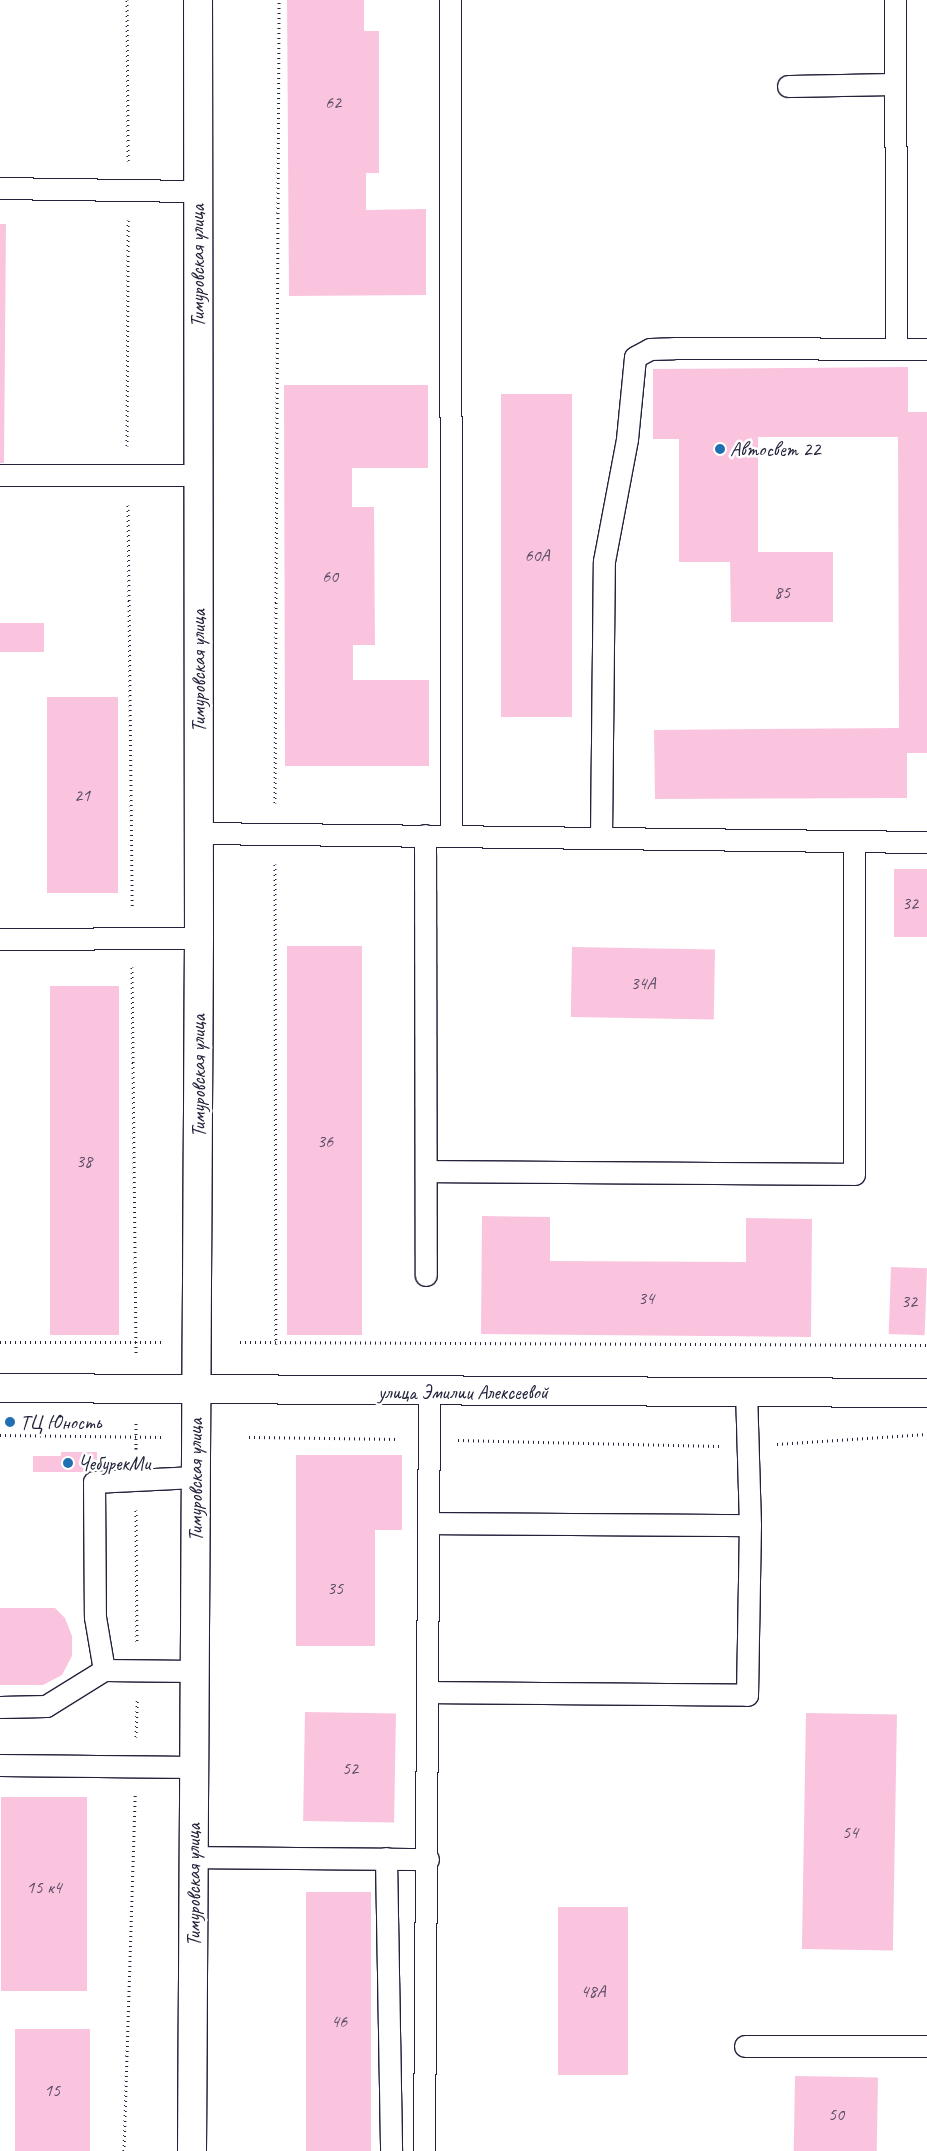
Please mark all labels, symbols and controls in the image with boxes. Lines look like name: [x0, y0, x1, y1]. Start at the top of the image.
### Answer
house number: 62: [325, 91, 341, 113]
street label: Тимуровская улица: [185, 204, 209, 328]
place label: Автосвет 22: [730, 437, 820, 461]
marker: Автосвет 22: [714, 443, 726, 455]
house number: 60А: [524, 544, 550, 566]
house number: 60: [322, 565, 338, 587]
house number: 85: [774, 581, 790, 603]
street label: Тимуровская улица: [186, 609, 210, 733]
house number: 21: [74, 784, 90, 806]
house number: 32: [902, 892, 918, 914]
house number: 34А: [630, 972, 656, 994]
street label: Тимуровская улица: [186, 1014, 210, 1138]
house number: 36: [317, 1130, 333, 1152]
house number: 38: [76, 1150, 92, 1172]
house number: 34: [638, 1287, 654, 1309]
house number: 32: [901, 1290, 917, 1312]
street label: улица Эмилии Алексеевой: [378, 1380, 548, 1404]
place label: ТЦ Юность: [20, 1410, 102, 1434]
marker: ТЦ Юность: [4, 1416, 16, 1428]
street label: Тимуровская улица: [183, 1418, 207, 1542]
place label: ЧебурекМи: [78, 1451, 150, 1475]
marker: ЧебурекМи: [62, 1457, 74, 1469]
house number: 35: [327, 1577, 343, 1599]
house number: 52: [342, 1757, 358, 1779]
house number: 54: [842, 1821, 858, 1843]
street label: Тимуровская улица: [181, 1823, 205, 1947]
house number: 15 к4: [26, 1876, 62, 1898]
house number: 48А: [580, 1980, 606, 2002]
house number: 46: [331, 2010, 347, 2032]
house number: 15: [44, 2079, 60, 2101]
house number: 50: [828, 2103, 844, 2125]

